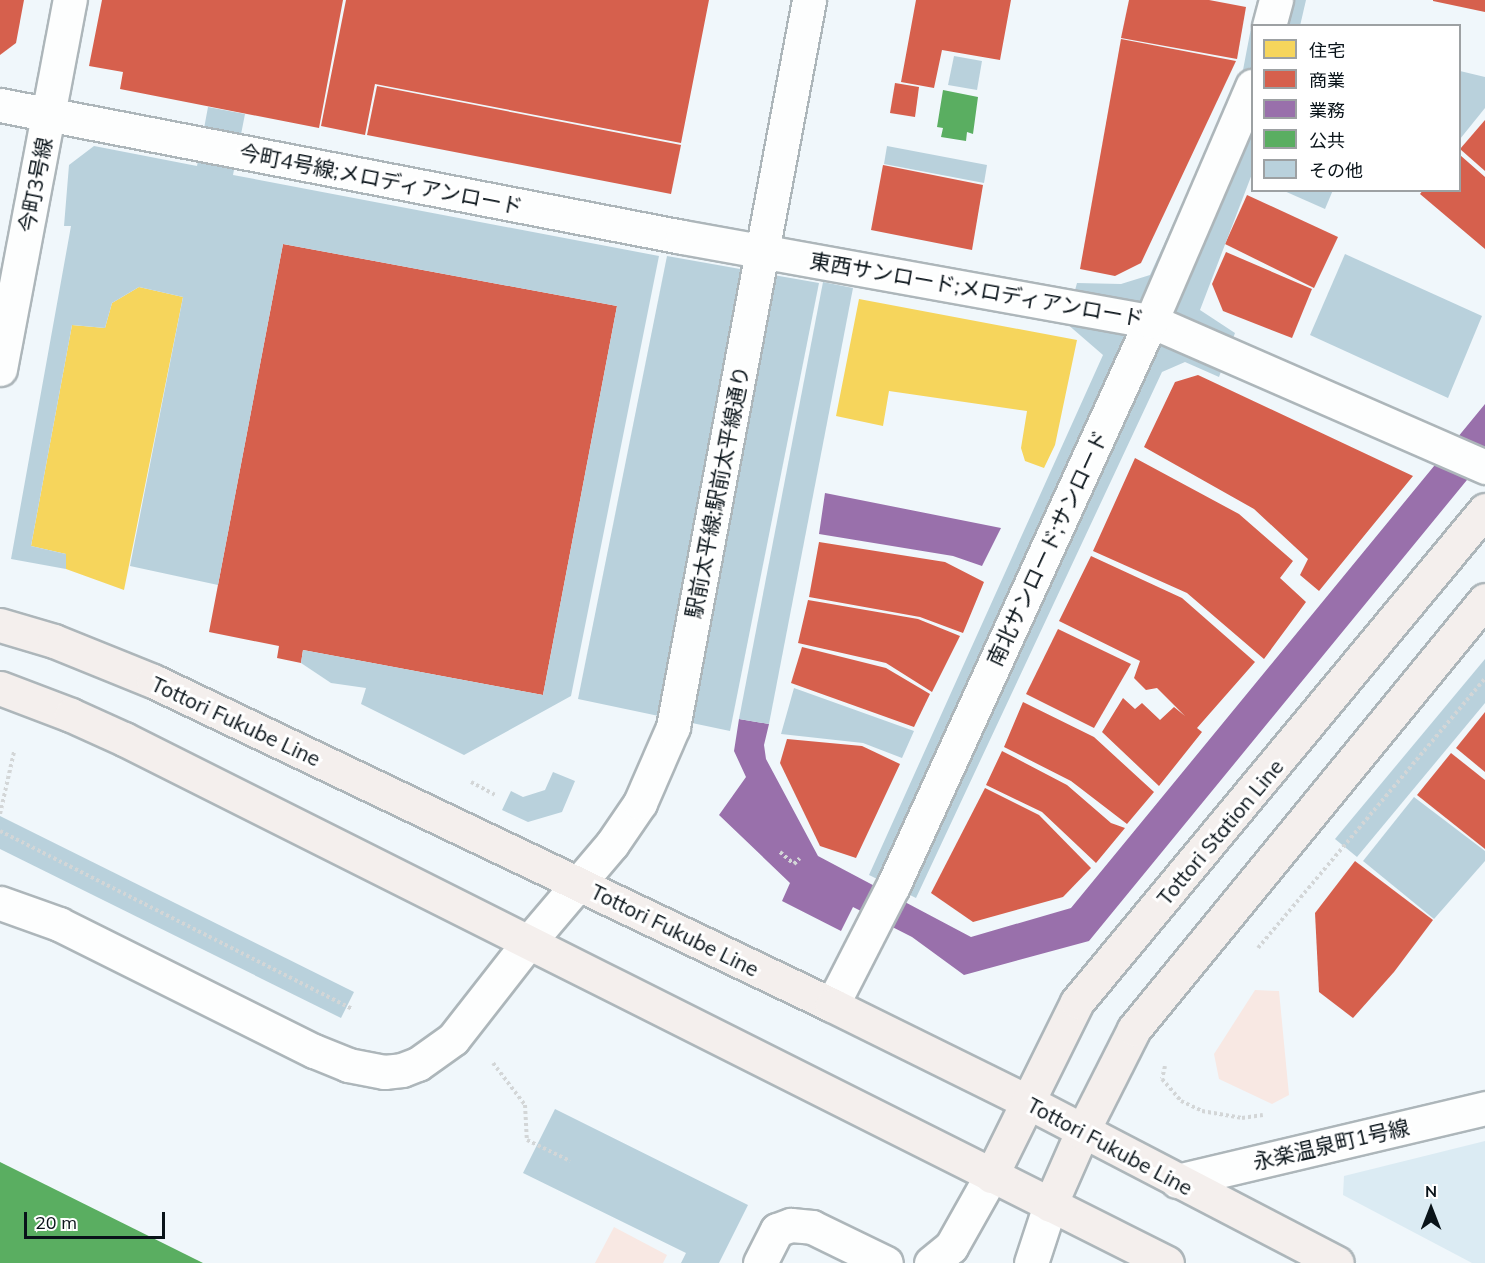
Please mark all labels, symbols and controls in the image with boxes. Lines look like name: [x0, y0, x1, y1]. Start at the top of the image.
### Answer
legend: [1251, 24, 1461, 192]
text: 住宅: [1309, 39, 1345, 62]
text: 商業: [1309, 69, 1345, 92]
text: 業務: [1309, 99, 1345, 122]
text: 公共: [1309, 129, 1345, 152]
street label: 今町3号線: [13, 135, 57, 235]
street label: 今町4号線;メロディアンロード: [236, 139, 526, 219]
text: その他: [1309, 159, 1363, 182]
street label: 東西サンロード;メロディアンロード: [807, 247, 1147, 331]
street label: 駅前太平線;駅前太平線通り: [680, 364, 754, 620]
street label: 南北サンロード;サンロード: [981, 426, 1113, 670]
street label: Tottori Fukube Line: [147, 671, 325, 771]
street label: Tottori Station Line: [1152, 754, 1288, 910]
street label: Tottori Fukube Line: [587, 878, 763, 982]
street label: Tottori Fukube Line: [1023, 1092, 1197, 1200]
street label: 永楽温泉町1号線: [1250, 1114, 1412, 1174]
north arrow: [1401, 1179, 1461, 1239]
text: N: [1425, 1181, 1437, 1201]
scale bar: [27, 1200, 168, 1238]
text: 20 m: [35, 1211, 77, 1234]

